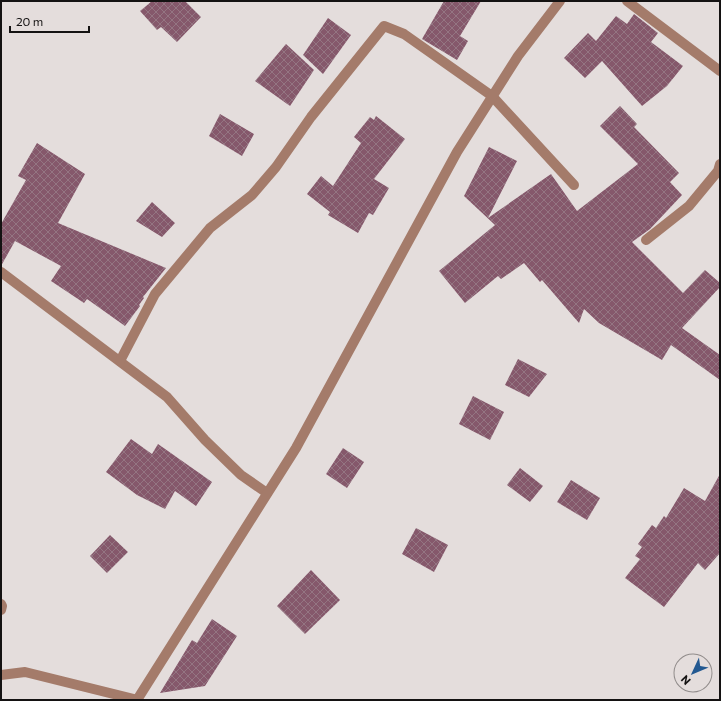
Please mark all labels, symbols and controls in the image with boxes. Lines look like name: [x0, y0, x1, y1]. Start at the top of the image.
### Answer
scale bar: [10, 8, 89, 34]
text: 20 m: [16, 14, 43, 28]
north arrow: [673, 653, 713, 693]
text: N: [678, 673, 693, 688]

